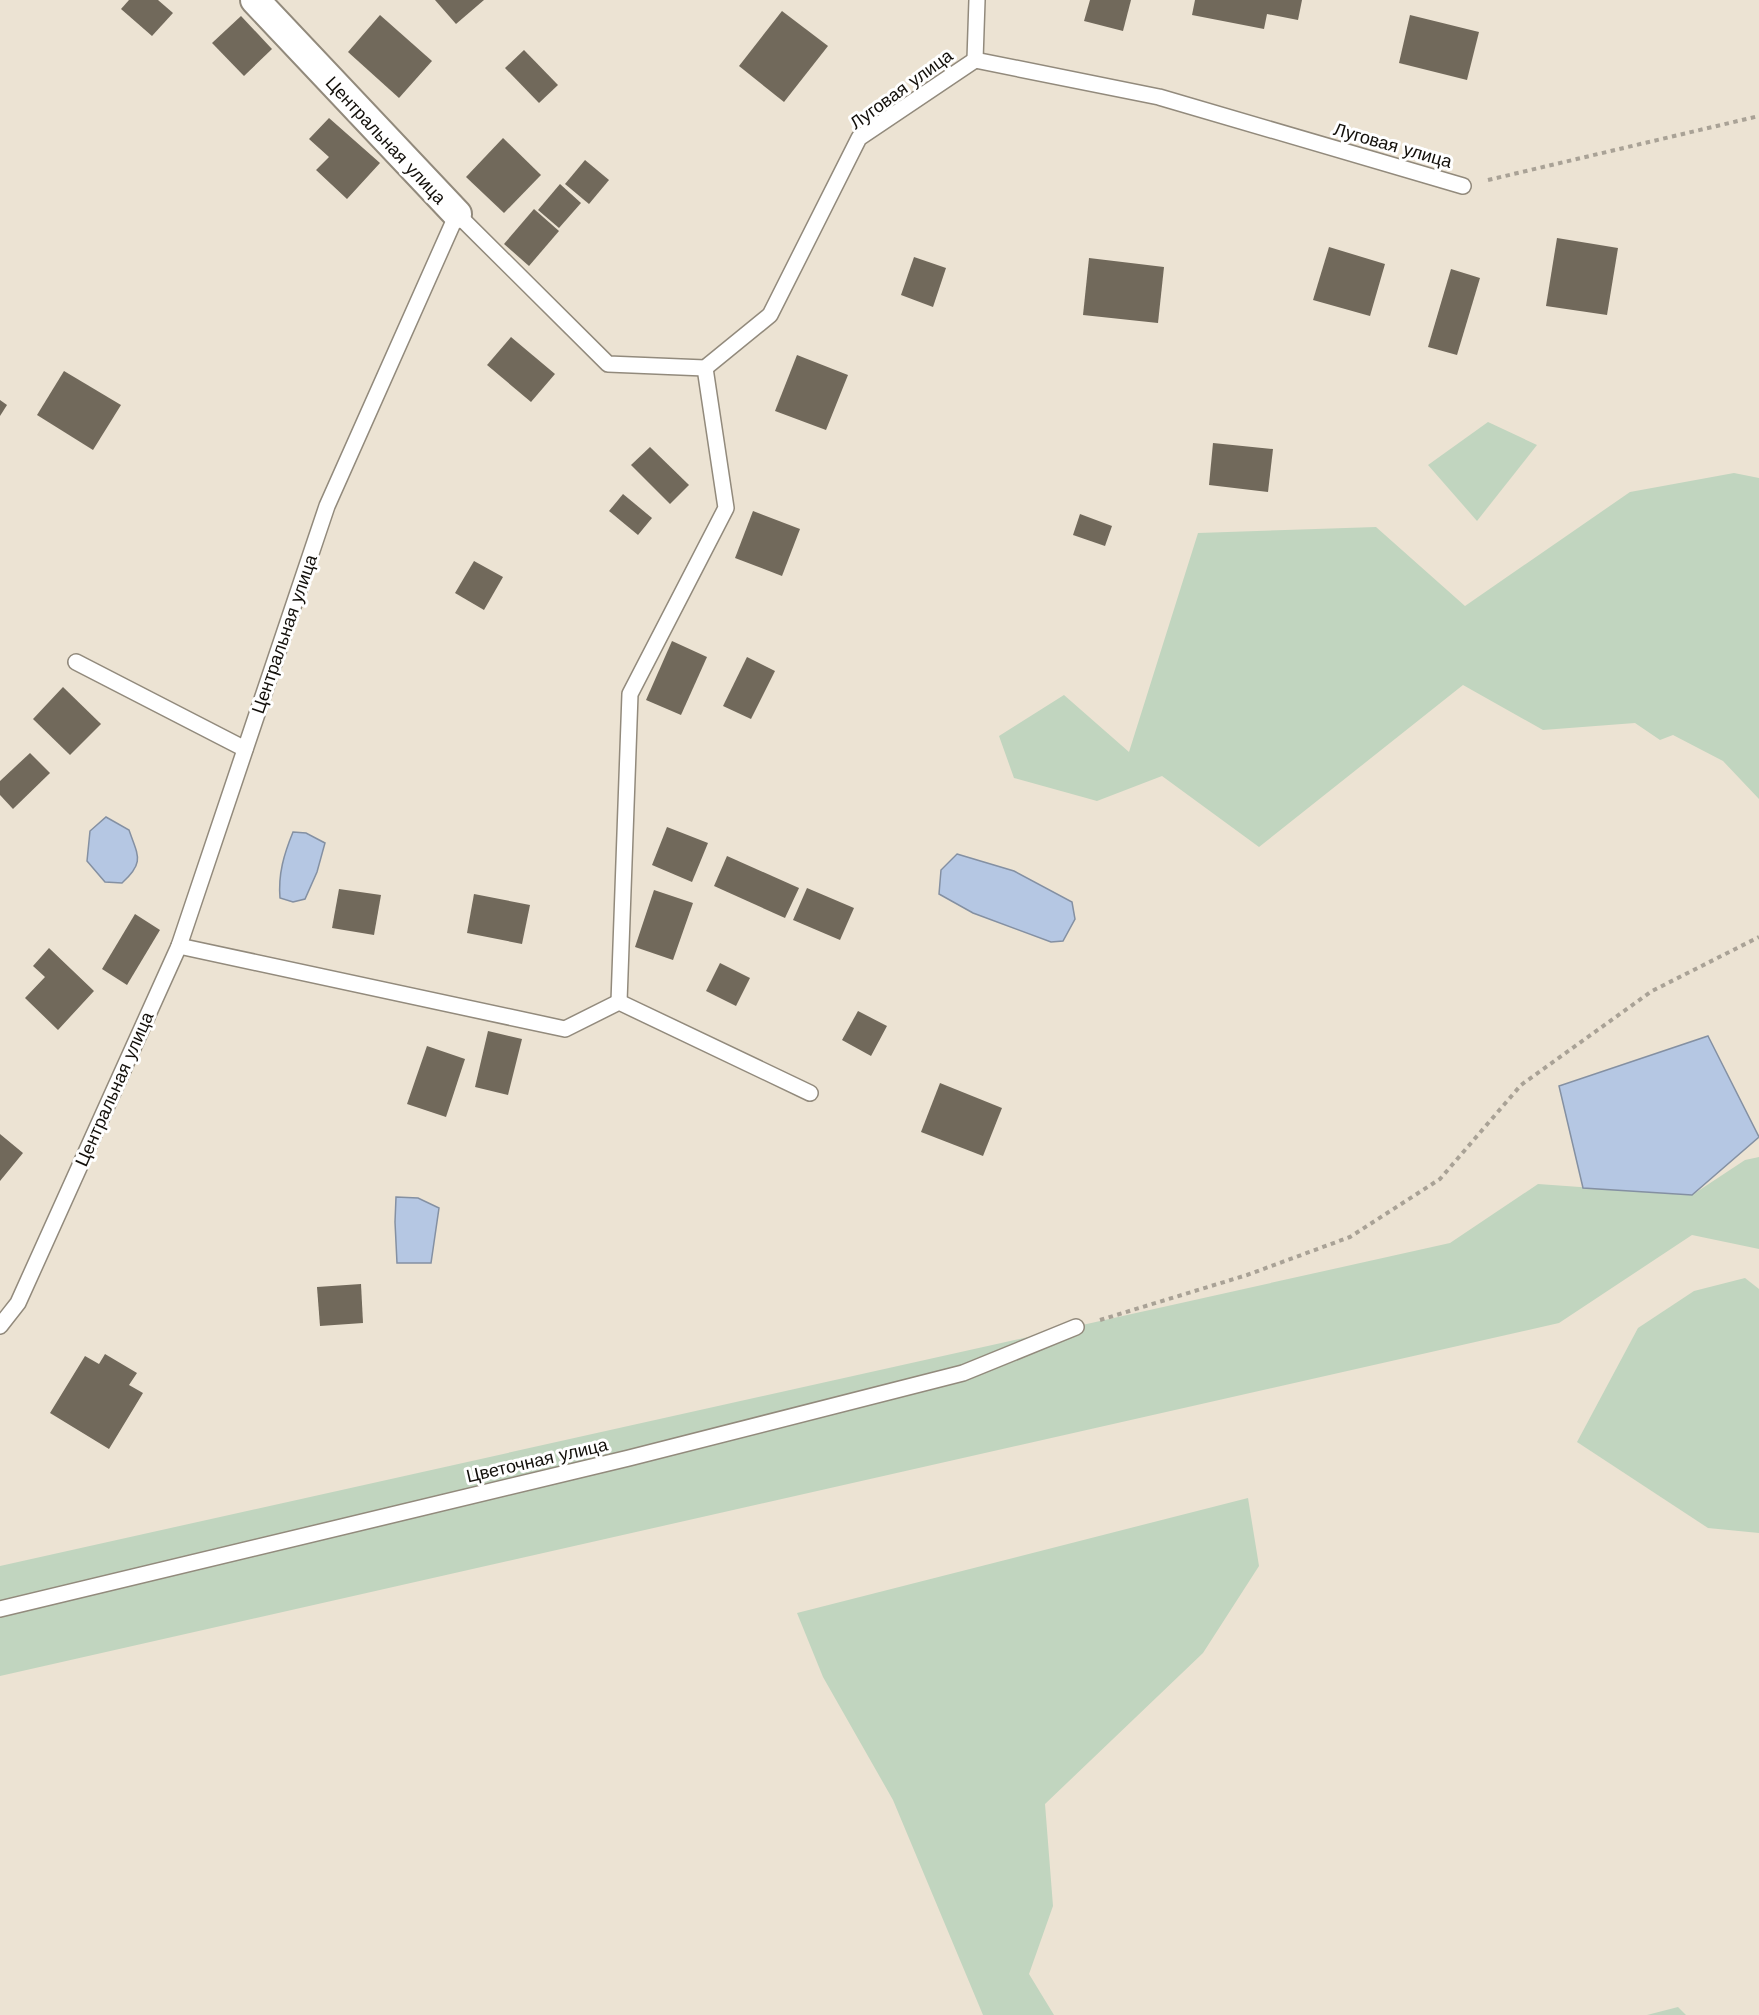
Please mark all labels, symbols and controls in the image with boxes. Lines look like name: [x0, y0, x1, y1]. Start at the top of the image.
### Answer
street label: Луговая улица: [846, 44, 957, 133]
street label: Центральная улица: [321, 72, 451, 209]
street label: Луговая улица: [1331, 118, 1455, 172]
street label: Центральная улица: [247, 551, 321, 716]
street label: Центральная улица: [70, 1008, 158, 1169]
street label: Цветочная улица: [464, 1433, 611, 1486]

